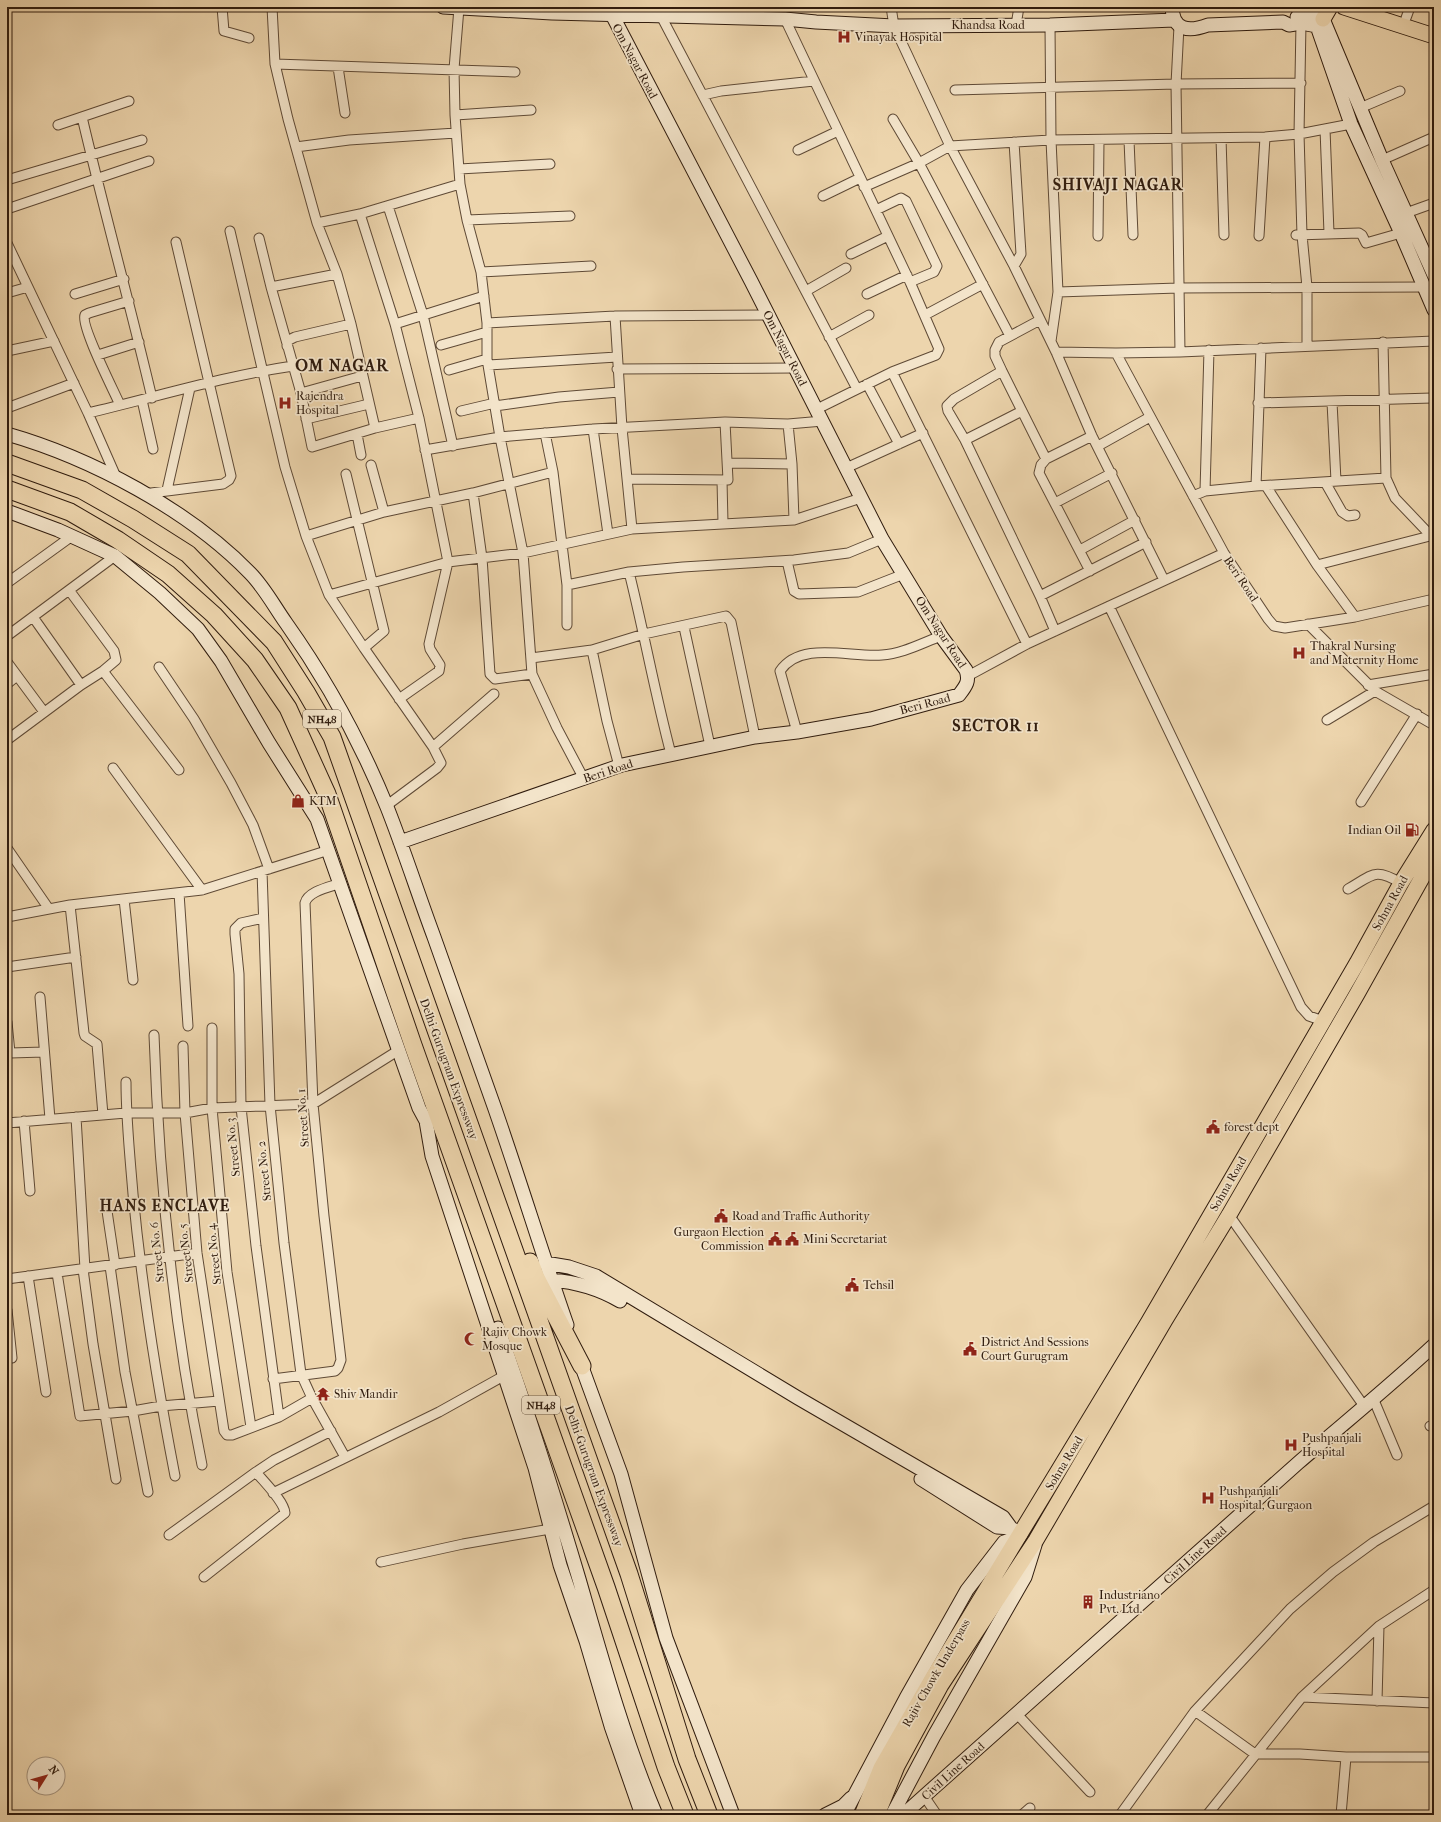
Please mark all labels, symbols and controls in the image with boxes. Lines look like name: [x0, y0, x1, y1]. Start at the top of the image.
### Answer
street label: Khandsa Road: [951, 18, 1025, 32]
street label: Om Nagar Road: [609, 21, 661, 101]
hospital icon: Vinayak Hospital: [836, 29, 852, 45]
place label: Vinayak Hospital: [854, 30, 943, 44]
district label: SHIVAJI NAGAR: [1053, 175, 1184, 195]
street label: Om Nagar Road: [760, 308, 810, 388]
district label: OM NAGAR: [295, 356, 389, 375]
place label: Rajendra Hospital: [296, 389, 344, 417]
hospital icon: Rajendra Hospital: [277, 395, 293, 411]
street label: Beri Road: [1221, 554, 1262, 605]
street label: Om Nagar Road: [913, 593, 970, 671]
place label: Thakral Nursing and Maternity Home: [1310, 639, 1418, 667]
hospital icon: Thakral Nursing and Maternity Home: [1291, 645, 1307, 661]
street label: Beri Road: [898, 690, 952, 717]
road number: NH48: [303, 710, 341, 728]
district label: SECTOR 11: [952, 716, 1040, 735]
street label: Beri Road: [581, 756, 635, 786]
shop icon: KTM: [290, 793, 306, 809]
place label: KTM: [309, 794, 337, 808]
fuel station icon: Indian Oil: [1404, 822, 1420, 838]
place label: Indian Oil: [1348, 823, 1402, 837]
street label: Sohna Road: [1369, 873, 1411, 933]
street label: Delhi-Gurugram Expressway: [417, 997, 481, 1142]
street label: Street No. 1: [294, 1088, 312, 1148]
street label: Street No. 3: [223, 1117, 243, 1177]
public building icon: forest dept: [1205, 1119, 1221, 1135]
place label: forest dept: [1224, 1120, 1280, 1134]
street label: Street No. 2: [254, 1140, 274, 1202]
street label: Sohna Road: [1207, 1154, 1249, 1214]
district label: HANS ENCLAVE: [100, 1196, 230, 1215]
public building icon: Road and Traffic Authority: [713, 1208, 729, 1224]
place label: Road and Traffic Authority: [732, 1209, 870, 1223]
street label: Street No. 6: [147, 1221, 167, 1283]
street label: Street No. 4: [204, 1222, 224, 1285]
street label: Street No. 5: [175, 1223, 197, 1283]
place label: Gurgaon Election Commission: [674, 1225, 764, 1253]
public building icon: Gurgaon Election Commission: [767, 1231, 783, 1247]
public building icon: Mini Secretariat: [784, 1231, 800, 1247]
place label: Mini Secretariat: [803, 1232, 888, 1246]
public building icon: Tehsil: [844, 1277, 860, 1293]
place label: Tehsil: [863, 1278, 895, 1292]
place label: Rajiv Chowk Mosque: [482, 1325, 548, 1353]
mosque icon: Rajiv Chowk Mosque: [463, 1331, 479, 1347]
place label: District And Sessions Court Gurugram: [981, 1335, 1089, 1363]
public building icon: District And Sessions Court Gurugram: [962, 1341, 978, 1357]
temple icon: Shiv Mandir: [315, 1386, 331, 1402]
place label: Shiv Mandir: [334, 1387, 398, 1401]
road number: NH48: [522, 1396, 560, 1414]
street label: Delhi-Gurugram Expressway: [562, 1404, 626, 1549]
place label: Pushpanjali Hospital: [1302, 1431, 1362, 1459]
street label: Sohna Road: [1042, 1433, 1086, 1493]
hospital icon: Pushpanjali Hospital: [1283, 1437, 1299, 1453]
place label: Pushpanjali Hospital, Gurgaon: [1219, 1484, 1312, 1512]
hospital icon: Pushpanjali Hospital, Gurgaon: [1200, 1490, 1216, 1506]
street label: Civil Line Road: [1161, 1523, 1230, 1587]
place label: Industriano Pvt. Ltd.: [1099, 1588, 1160, 1616]
building icon: Industriano Pvt. Ltd.: [1080, 1594, 1096, 1610]
street label: Rajiv Chowk Underpass: [899, 1616, 973, 1730]
street label: Civil Line Road: [919, 1739, 988, 1803]
north arrow: [26, 1756, 66, 1796]
text: N: [46, 1763, 62, 1778]

